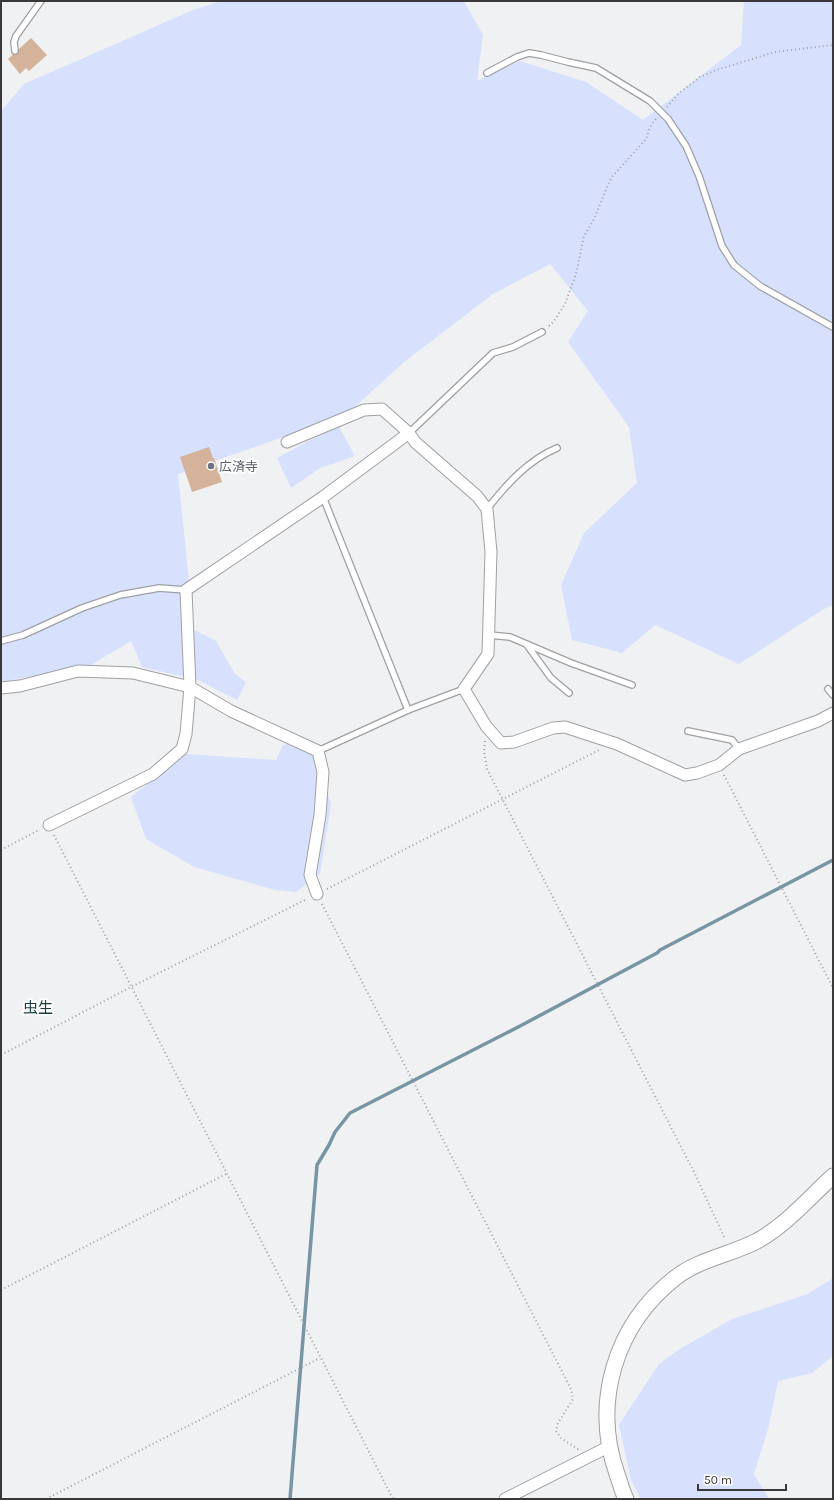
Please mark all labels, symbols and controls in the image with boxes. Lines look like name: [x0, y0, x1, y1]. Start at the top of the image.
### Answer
place label: 広済寺: [219, 459, 258, 474]
marker: 広済寺: [206, 461, 216, 471]
district label: 虫生: [23, 999, 53, 1017]
scale bar: [698, 1466, 786, 1492]
text: 50 m: [704, 1473, 732, 1487]

